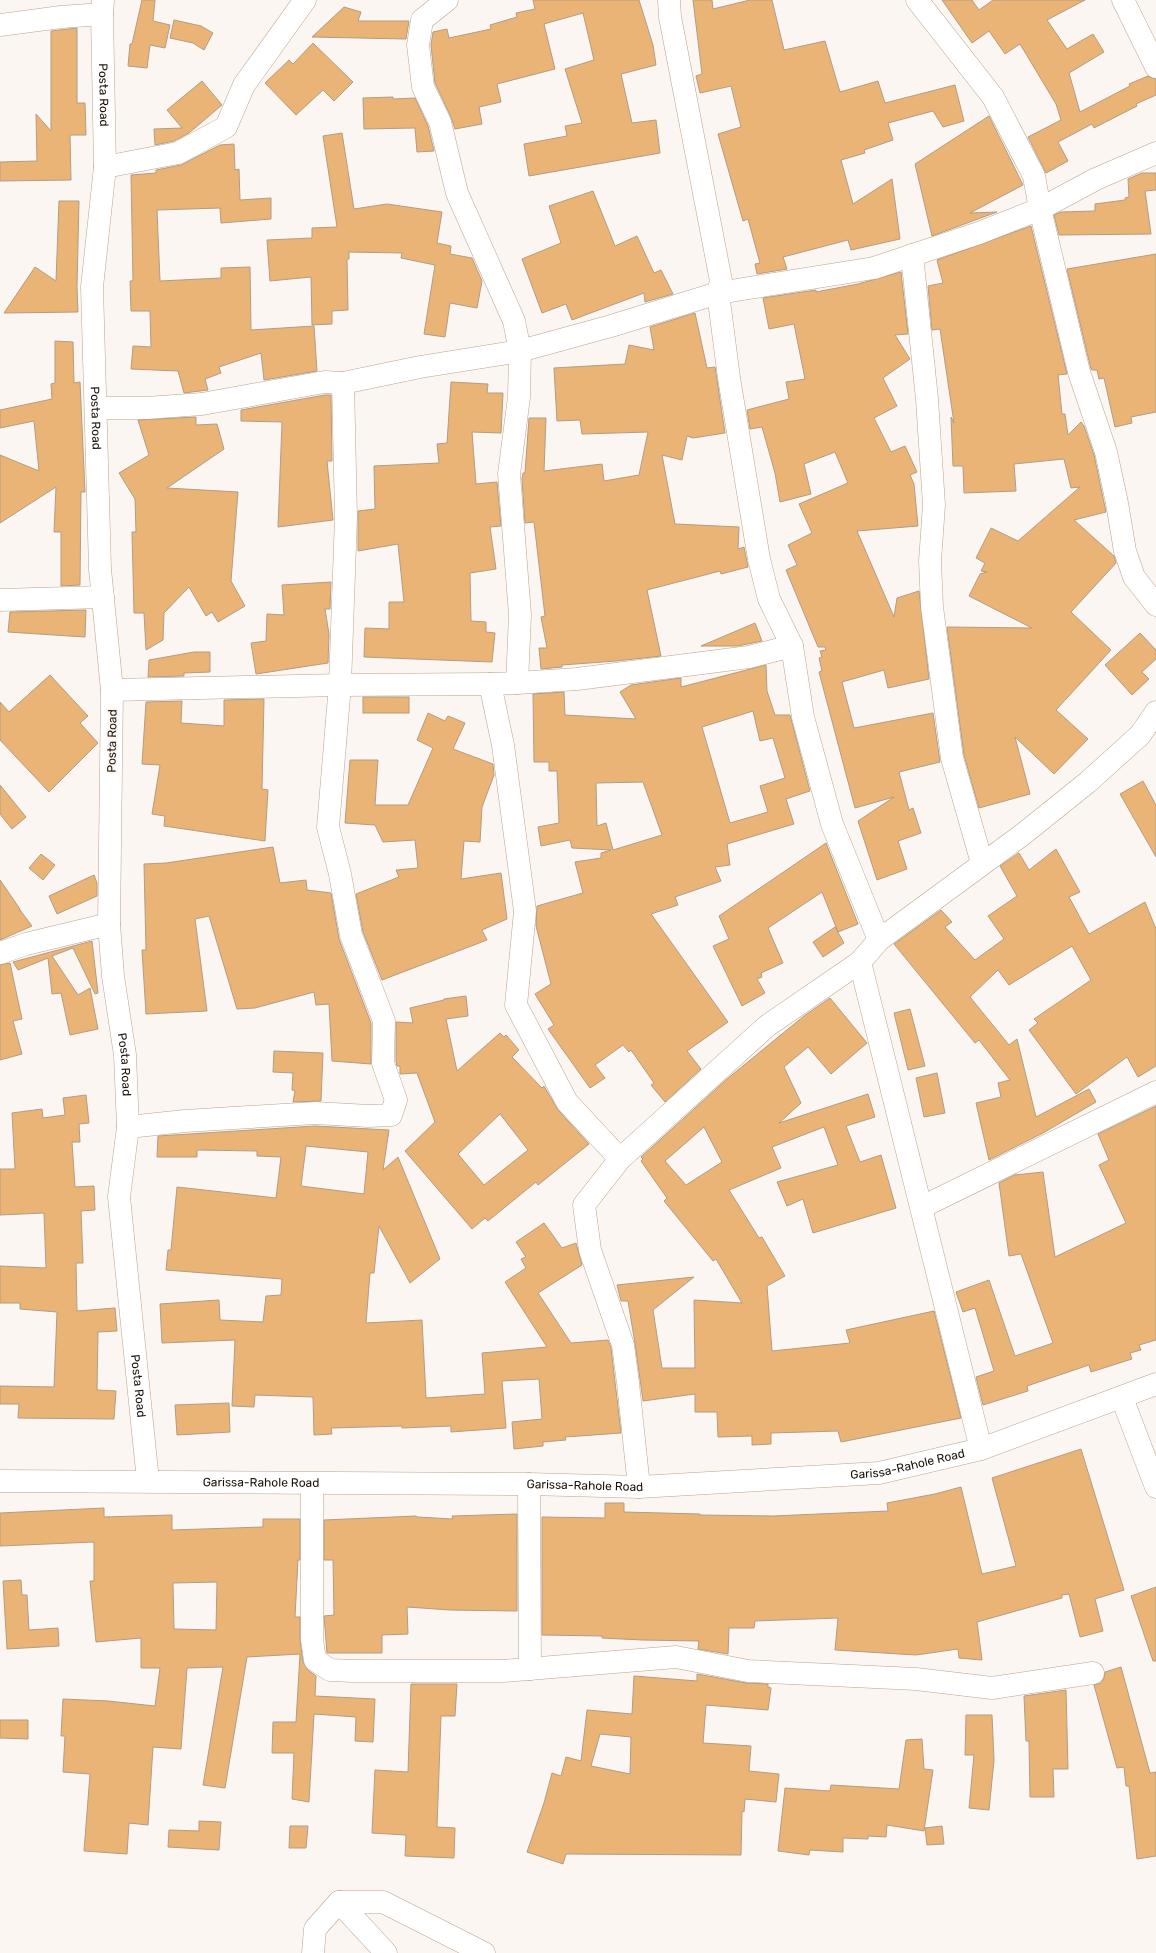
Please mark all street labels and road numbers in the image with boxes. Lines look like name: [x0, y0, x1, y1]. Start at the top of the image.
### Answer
street label: Posta Road: [96, 63, 111, 127]
street label: Posta Road: [88, 386, 104, 450]
street label: Posta Road: [104, 709, 120, 773]
street label: Posta Road: [115, 1032, 134, 1096]
street label: Posta Road: [128, 1354, 148, 1418]
street label: Garissa-Rahole Road: [850, 1446, 966, 1482]
street label: Garissa-Rahole Road: [203, 1475, 319, 1490]
street label: Garissa-Rahole Road: [526, 1477, 644, 1494]

